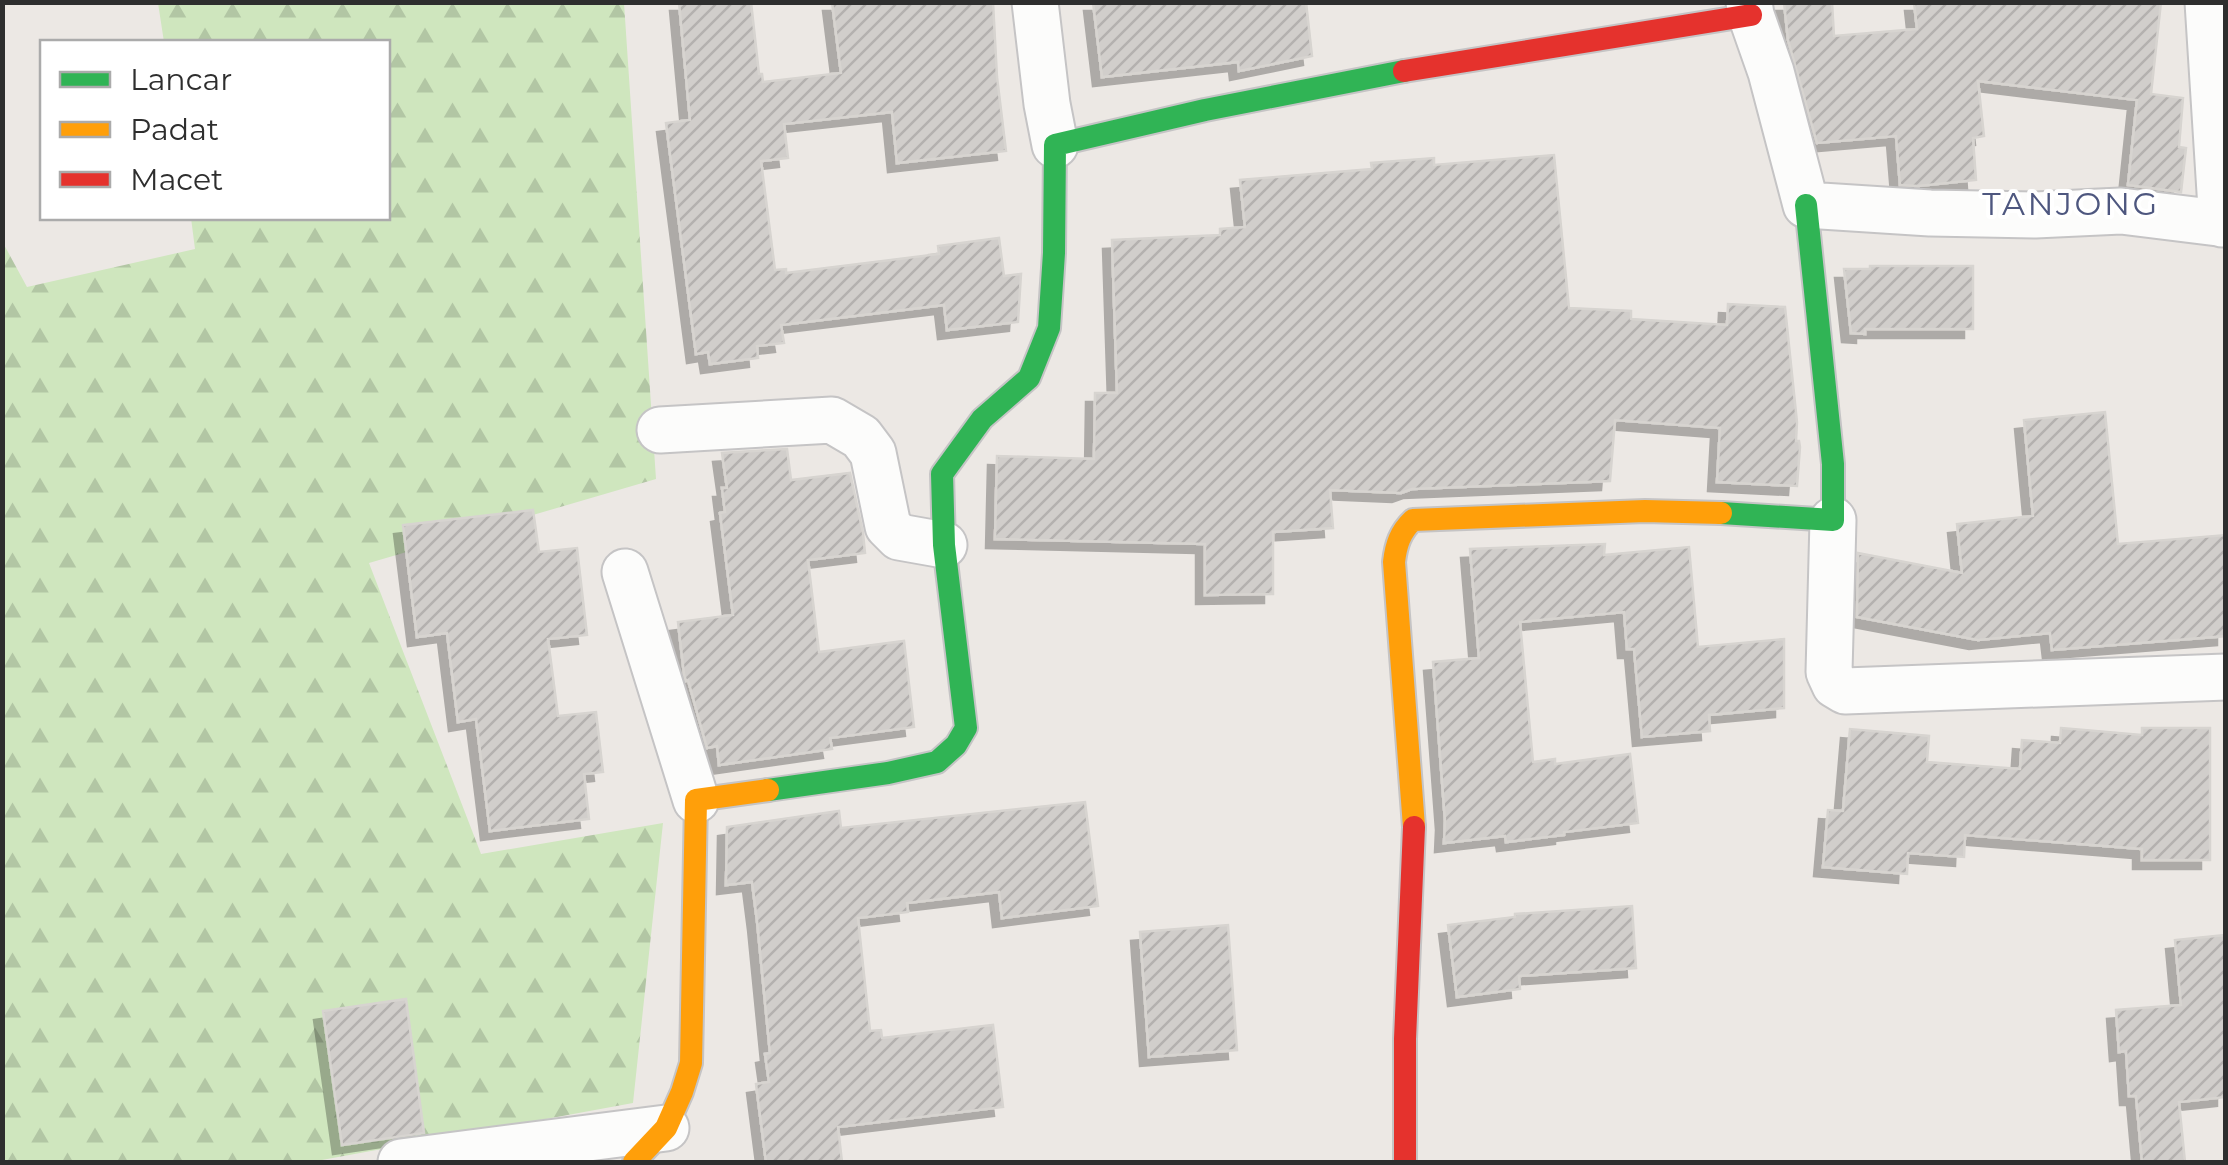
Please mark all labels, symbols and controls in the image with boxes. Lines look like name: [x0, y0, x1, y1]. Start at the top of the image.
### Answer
legend: [40, 40, 390, 220]
text: Lancar: [130, 61, 232, 98]
text: Padat: [130, 111, 219, 148]
text: Macet: [130, 161, 223, 198]
district label: TANJONG: [1982, 184, 2160, 223]

